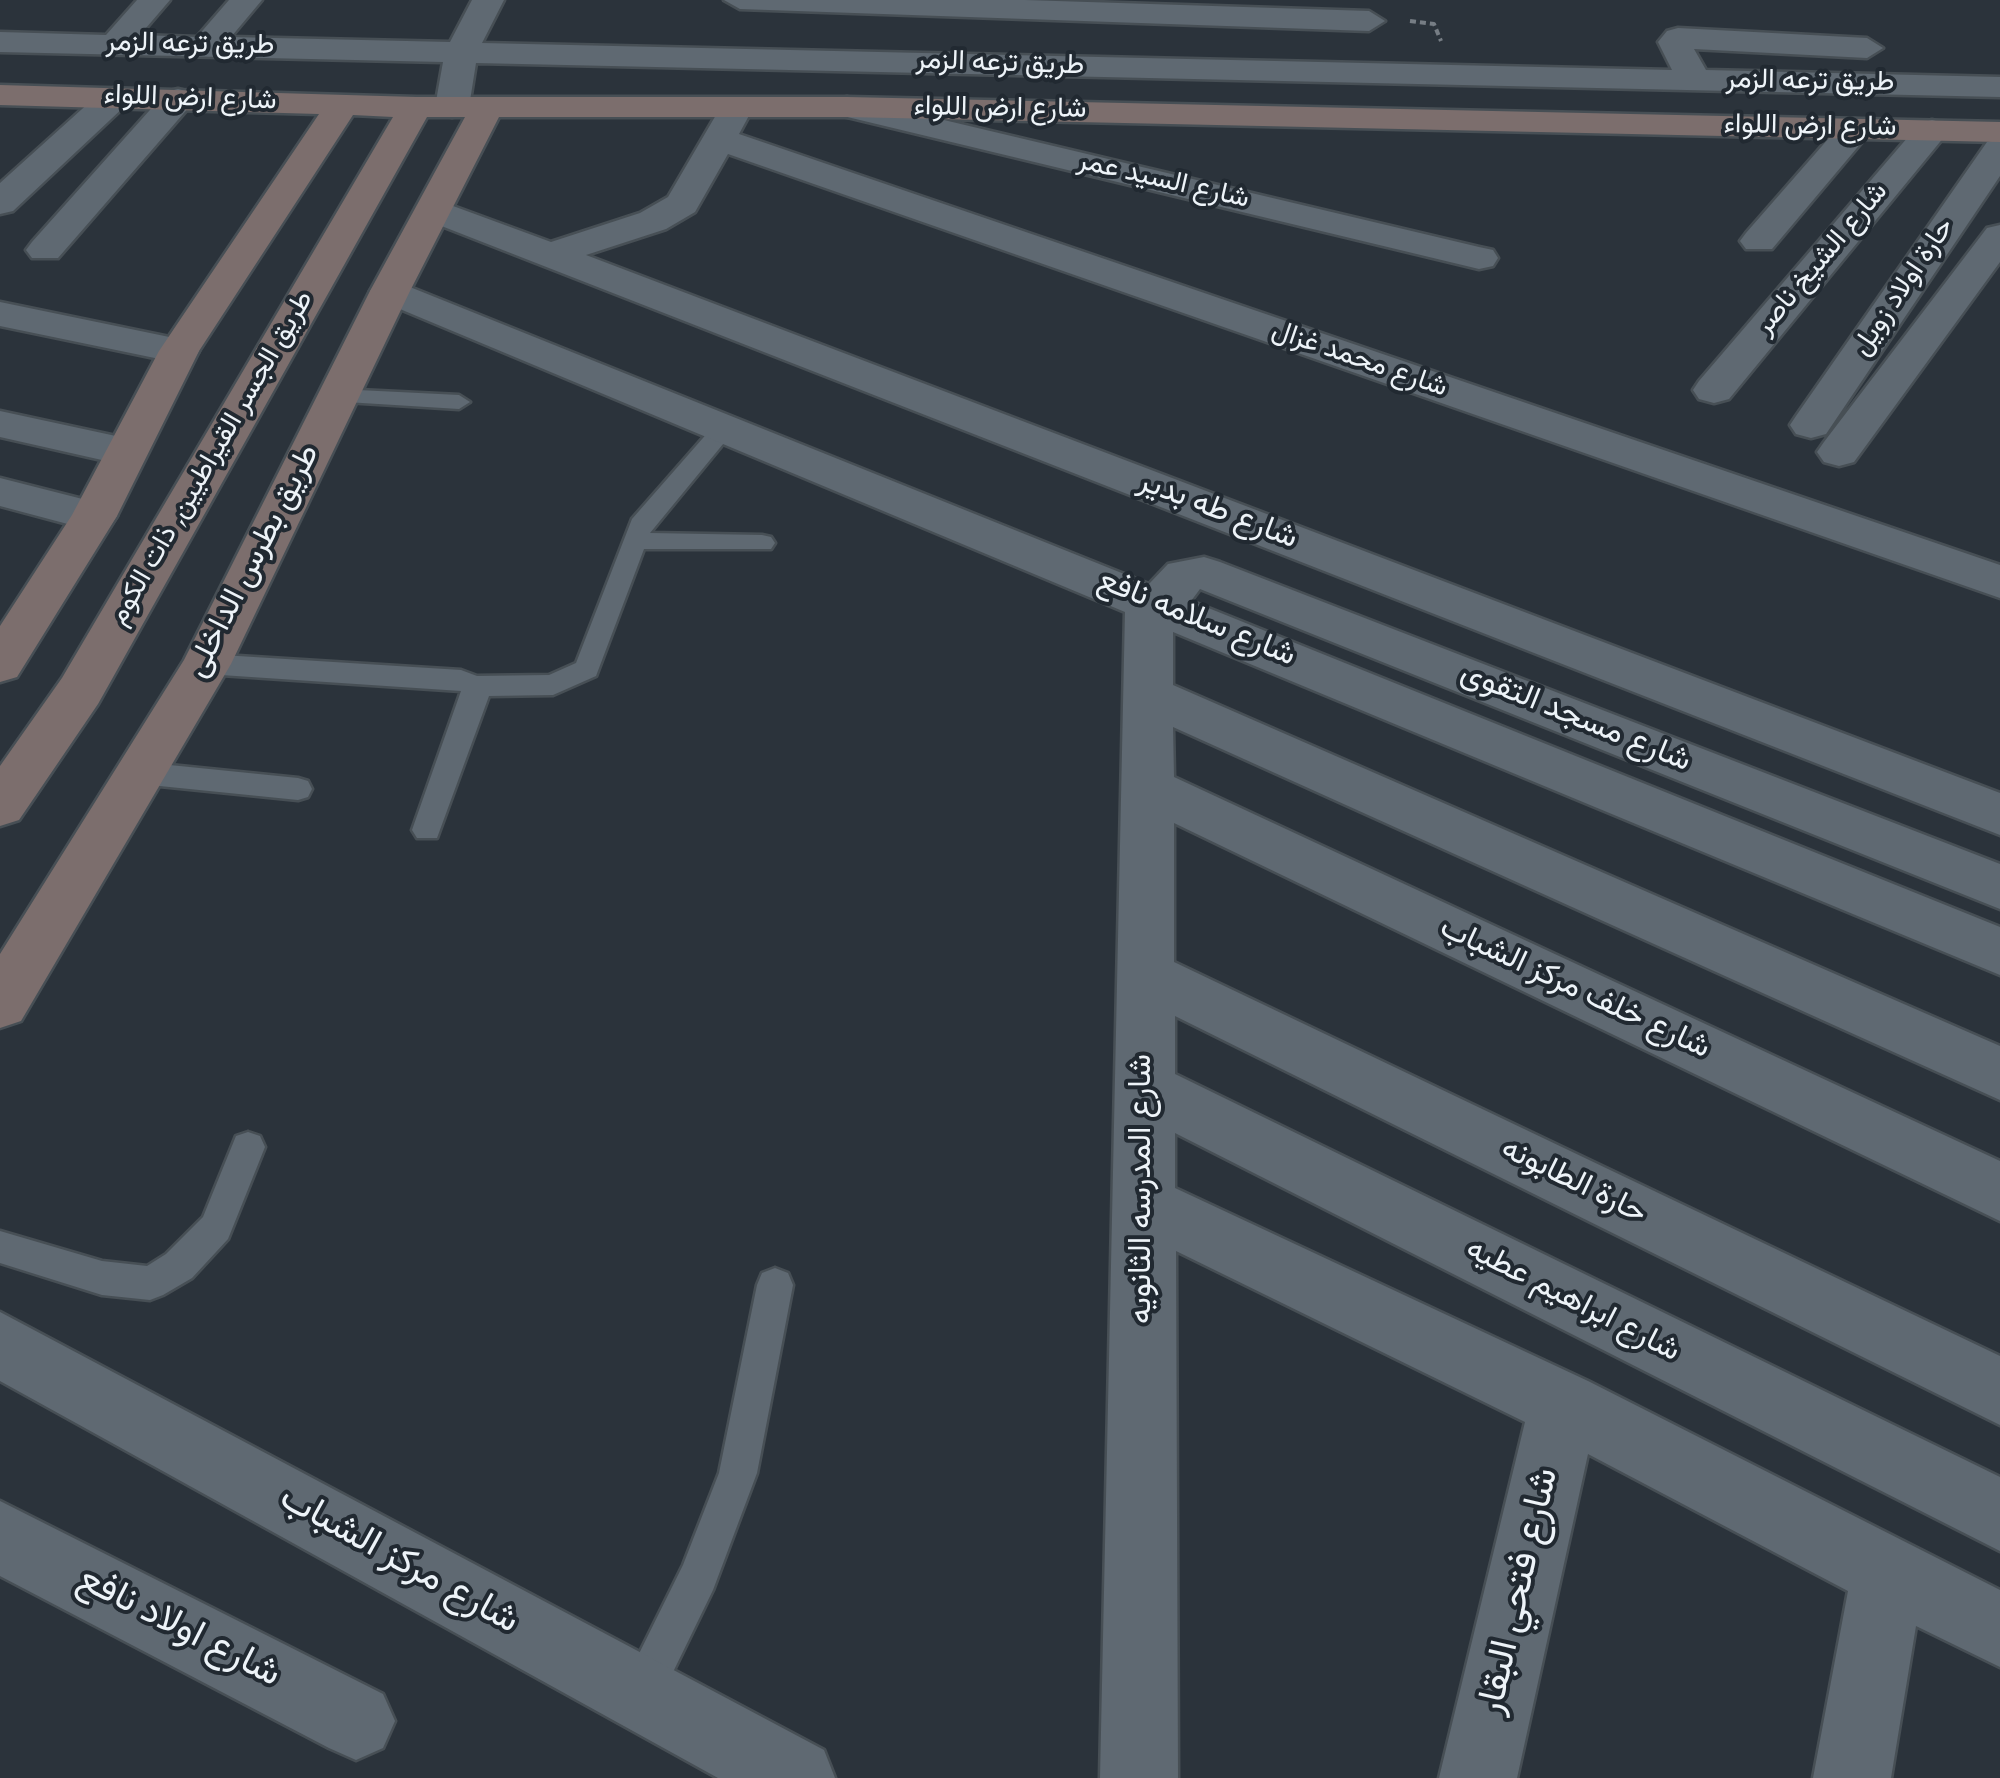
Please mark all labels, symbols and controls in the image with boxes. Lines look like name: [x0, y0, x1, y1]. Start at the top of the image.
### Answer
street label: طريق ترعه الزمر: [105, 28, 275, 64]
street label: طريق ترعه الزمر: [915, 45, 1085, 85]
street label: طريق ترعه الزمر: [1725, 65, 1895, 101]
street label: شارع ارض اللواء: [103, 80, 277, 120]
street label: شارع ارض اللواء: [913, 92, 1087, 128]
street label: شارع ارض اللواء: [1723, 110, 1897, 146]
street label: شارع السيد عمر: [1074, 146, 1252, 218]
street label: شارع الشيخ ناصر: [1749, 177, 1897, 343]
street label: حارة اولاد زويل: [1847, 213, 1963, 363]
street label: طريق الجسر القيراطيين, ذات الكوم: [103, 286, 323, 632]
street label: شارع محمد غزال: [1267, 315, 1451, 407]
street label: طريق بطرس الداخلى: [180, 439, 330, 685]
street label: شارع طه بدير: [1132, 464, 1302, 560]
street label: شارع سلامه نافع: [1092, 563, 1300, 677]
street label: شارع مسجد التقوى: [1454, 655, 1696, 783]
street label: شارع خلف مركز الشباب: [1433, 911, 1715, 1069]
street label: شارع المدرسه الثانويه: [1125, 1054, 1163, 1324]
street label: حارة الطابونه: [1494, 1131, 1652, 1235]
street label: شارع ابراهيم عطيه: [1458, 1231, 1686, 1373]
street label: شارع فتحي البقار: [1470, 1464, 1572, 1720]
street label: شارع مركز الشباب: [270, 1477, 526, 1647]
street label: شارع اولاد نافع: [69, 1558, 287, 1700]

